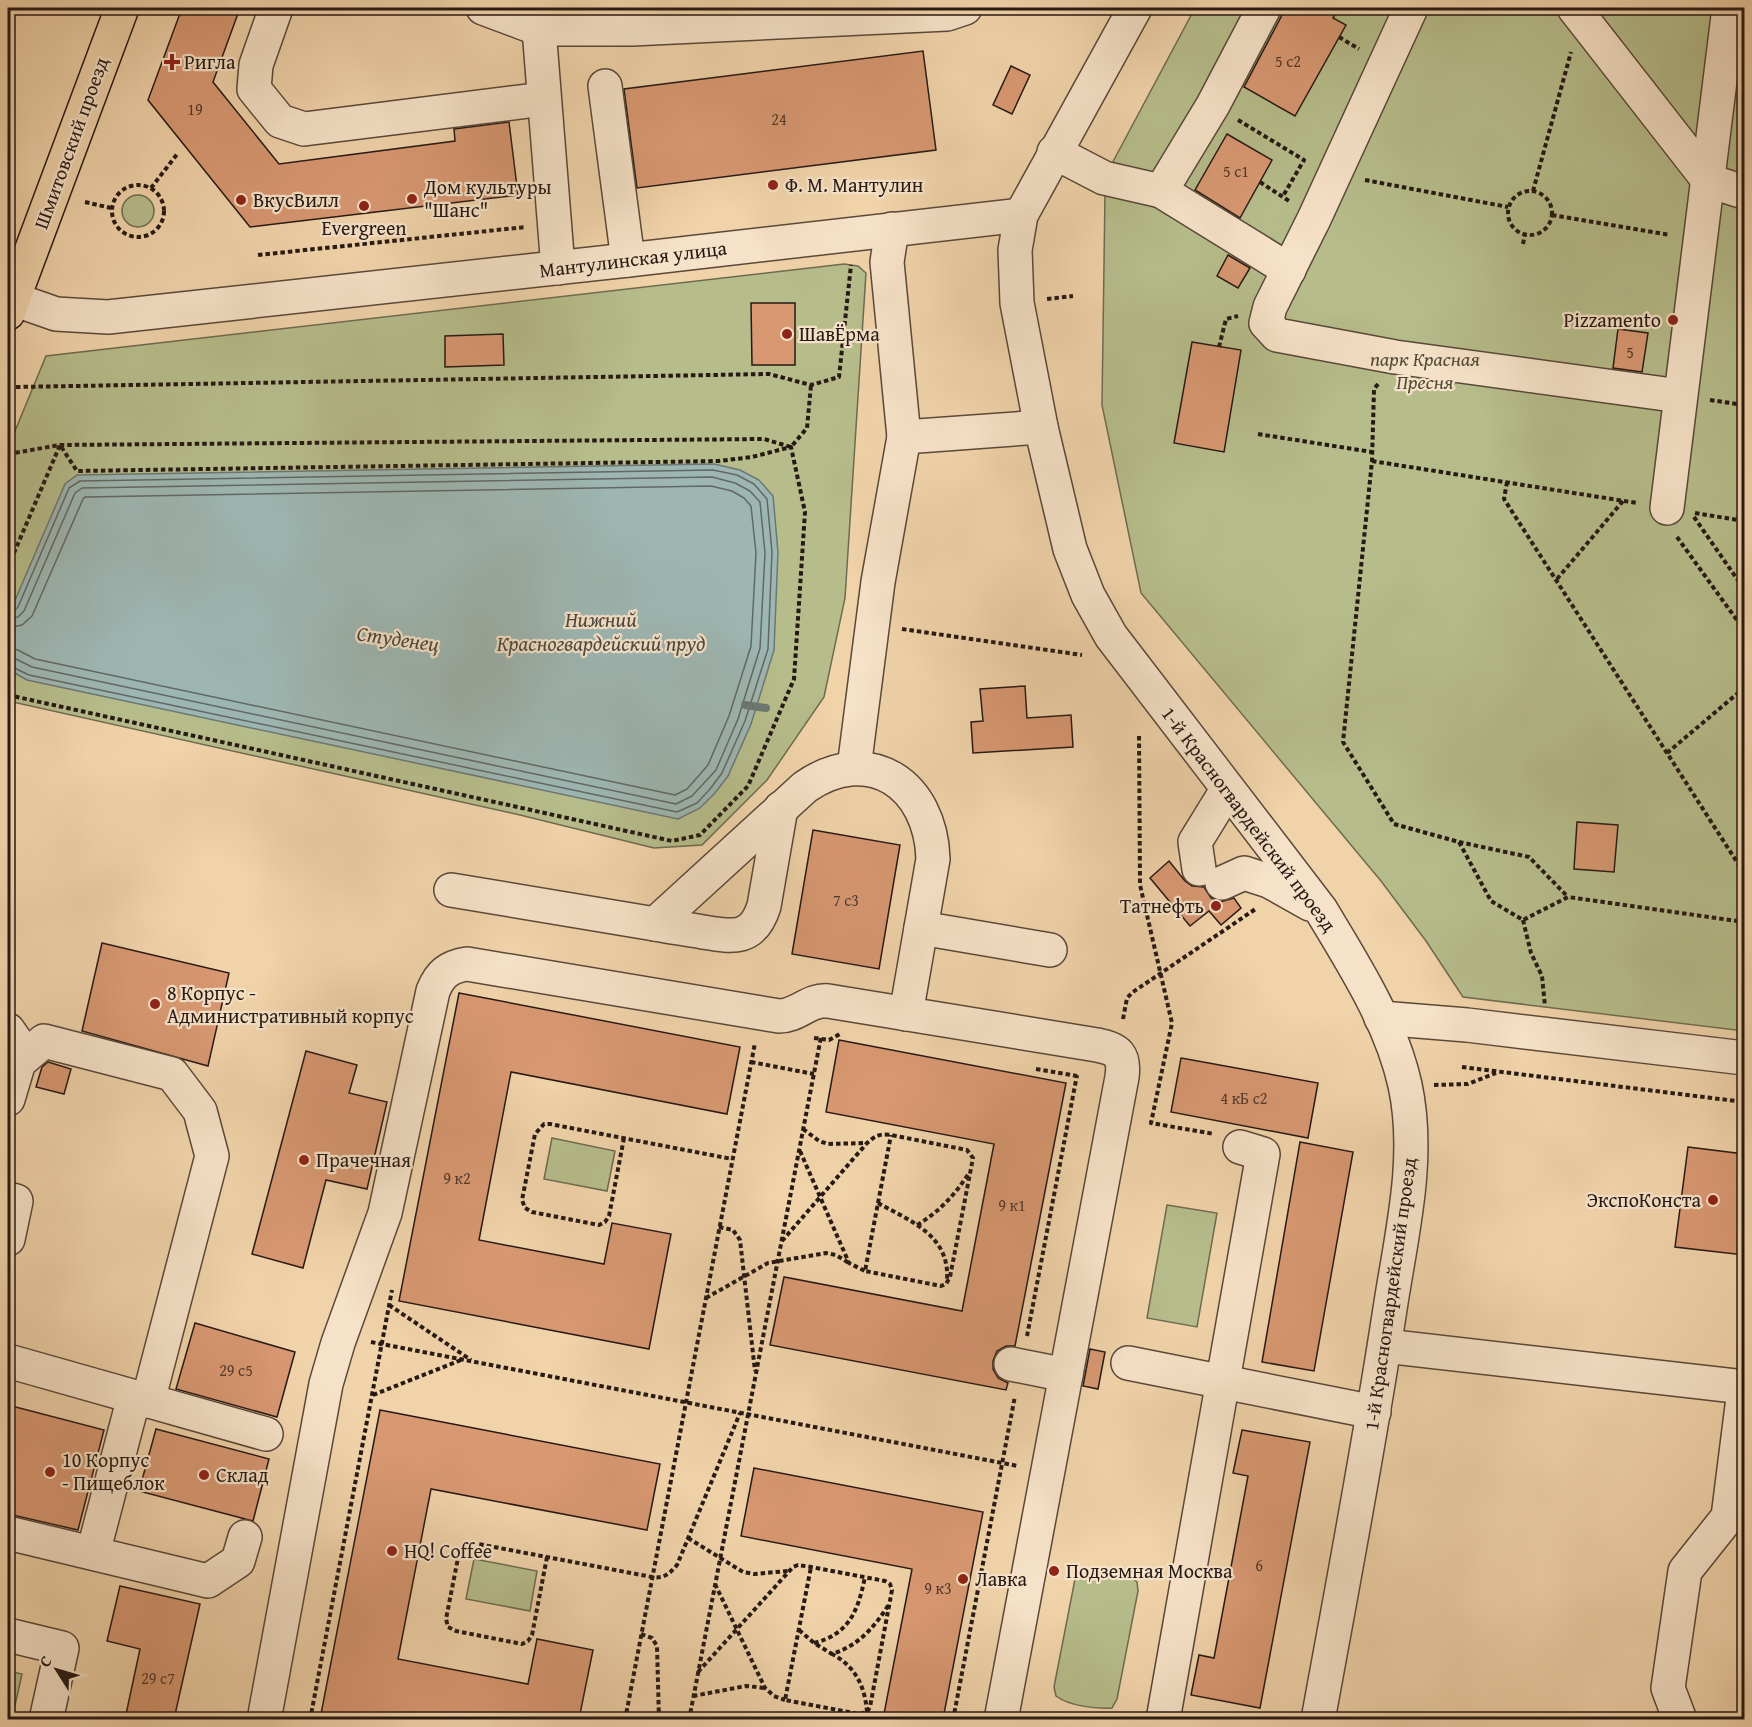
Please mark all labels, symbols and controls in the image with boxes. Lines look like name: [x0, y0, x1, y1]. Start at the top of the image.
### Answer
place label: Ригла: [184, 47, 236, 76]
house number: 5 с2: [1275, 49, 1301, 73]
street label: Шмитовский проезд: [26, 53, 115, 233]
marker: Ригла: [165, 55, 179, 69]
house number: 19: [187, 97, 203, 121]
house number: 24: [771, 107, 787, 131]
house number: 5 с1: [1223, 159, 1249, 183]
place label: Ф. М. Мантулин: [785, 170, 924, 199]
place label: Дом культуры "Шанс": [423, 172, 551, 224]
marker: Ф. М. Мантулин: [766, 178, 780, 192]
place label: ВкусВилл: [253, 185, 339, 214]
marker: Дом культуры "Шанс": [405, 192, 419, 206]
marker: ВкусВилл: [234, 193, 248, 207]
marker: Evergreen: [357, 199, 371, 213]
place label: Evergreen: [321, 213, 407, 242]
street label: Мантулинская улица: [538, 233, 729, 284]
place label: Pizzamento: [1563, 305, 1661, 334]
marker: Pizzamento: [1666, 313, 1680, 327]
place label: ШавЁрма: [799, 319, 880, 348]
marker: ШавЁрма: [780, 327, 794, 341]
house number: 5: [1626, 340, 1634, 364]
park label: парк Красная Пресня: [1370, 344, 1480, 396]
water label: Нижний Красногвардейский пруд: [497, 604, 705, 659]
water label: Студенец: [355, 617, 442, 660]
street label: 1-й Красногвардейский проезд: [1155, 700, 1344, 938]
house number: 7 с3: [833, 888, 859, 912]
place label: Татнефть: [1120, 891, 1204, 920]
marker: Татнефть: [1209, 899, 1223, 913]
place label: 8 Корпус - Административный корпус: [167, 978, 414, 1030]
marker: 8 Корпус - Административный корпус: [148, 997, 162, 1011]
house number: 4 кБ с2: [1221, 1086, 1268, 1110]
place label: Прачечная: [316, 1145, 411, 1174]
marker: Прачечная: [297, 1153, 311, 1167]
street label: 1-й Красногвардейский проезд: [1356, 1155, 1423, 1432]
house number: 9 к2: [443, 1166, 471, 1190]
place label: ЭкспоКонста: [1587, 1185, 1701, 1214]
house number: 9 к1: [998, 1193, 1026, 1217]
marker: ЭкспоКонста: [1706, 1193, 1720, 1207]
house number: 29 с5: [219, 1358, 253, 1382]
place label: 10 Корпус - Пищеблок: [62, 1445, 165, 1497]
place label: Склад: [216, 1460, 269, 1489]
marker: 10 Корпус - Пищеблок: [43, 1465, 57, 1479]
marker: Склад: [197, 1468, 211, 1482]
place label: HQ! Coffee: [404, 1536, 492, 1565]
marker: HQ! Coffee: [385, 1544, 399, 1558]
house number: 6: [1255, 1553, 1263, 1577]
place label: Подземная Москва: [1066, 1556, 1233, 1585]
place label: Лавка: [975, 1564, 1027, 1593]
marker: Подземная Москва: [1047, 1564, 1061, 1578]
marker: Лавка: [956, 1572, 970, 1586]
house number: 9 к3: [924, 1576, 952, 1600]
north arrow: [27, 1640, 87, 1700]
text: С: [33, 1650, 57, 1672]
house number: 29 с7: [141, 1666, 175, 1690]

